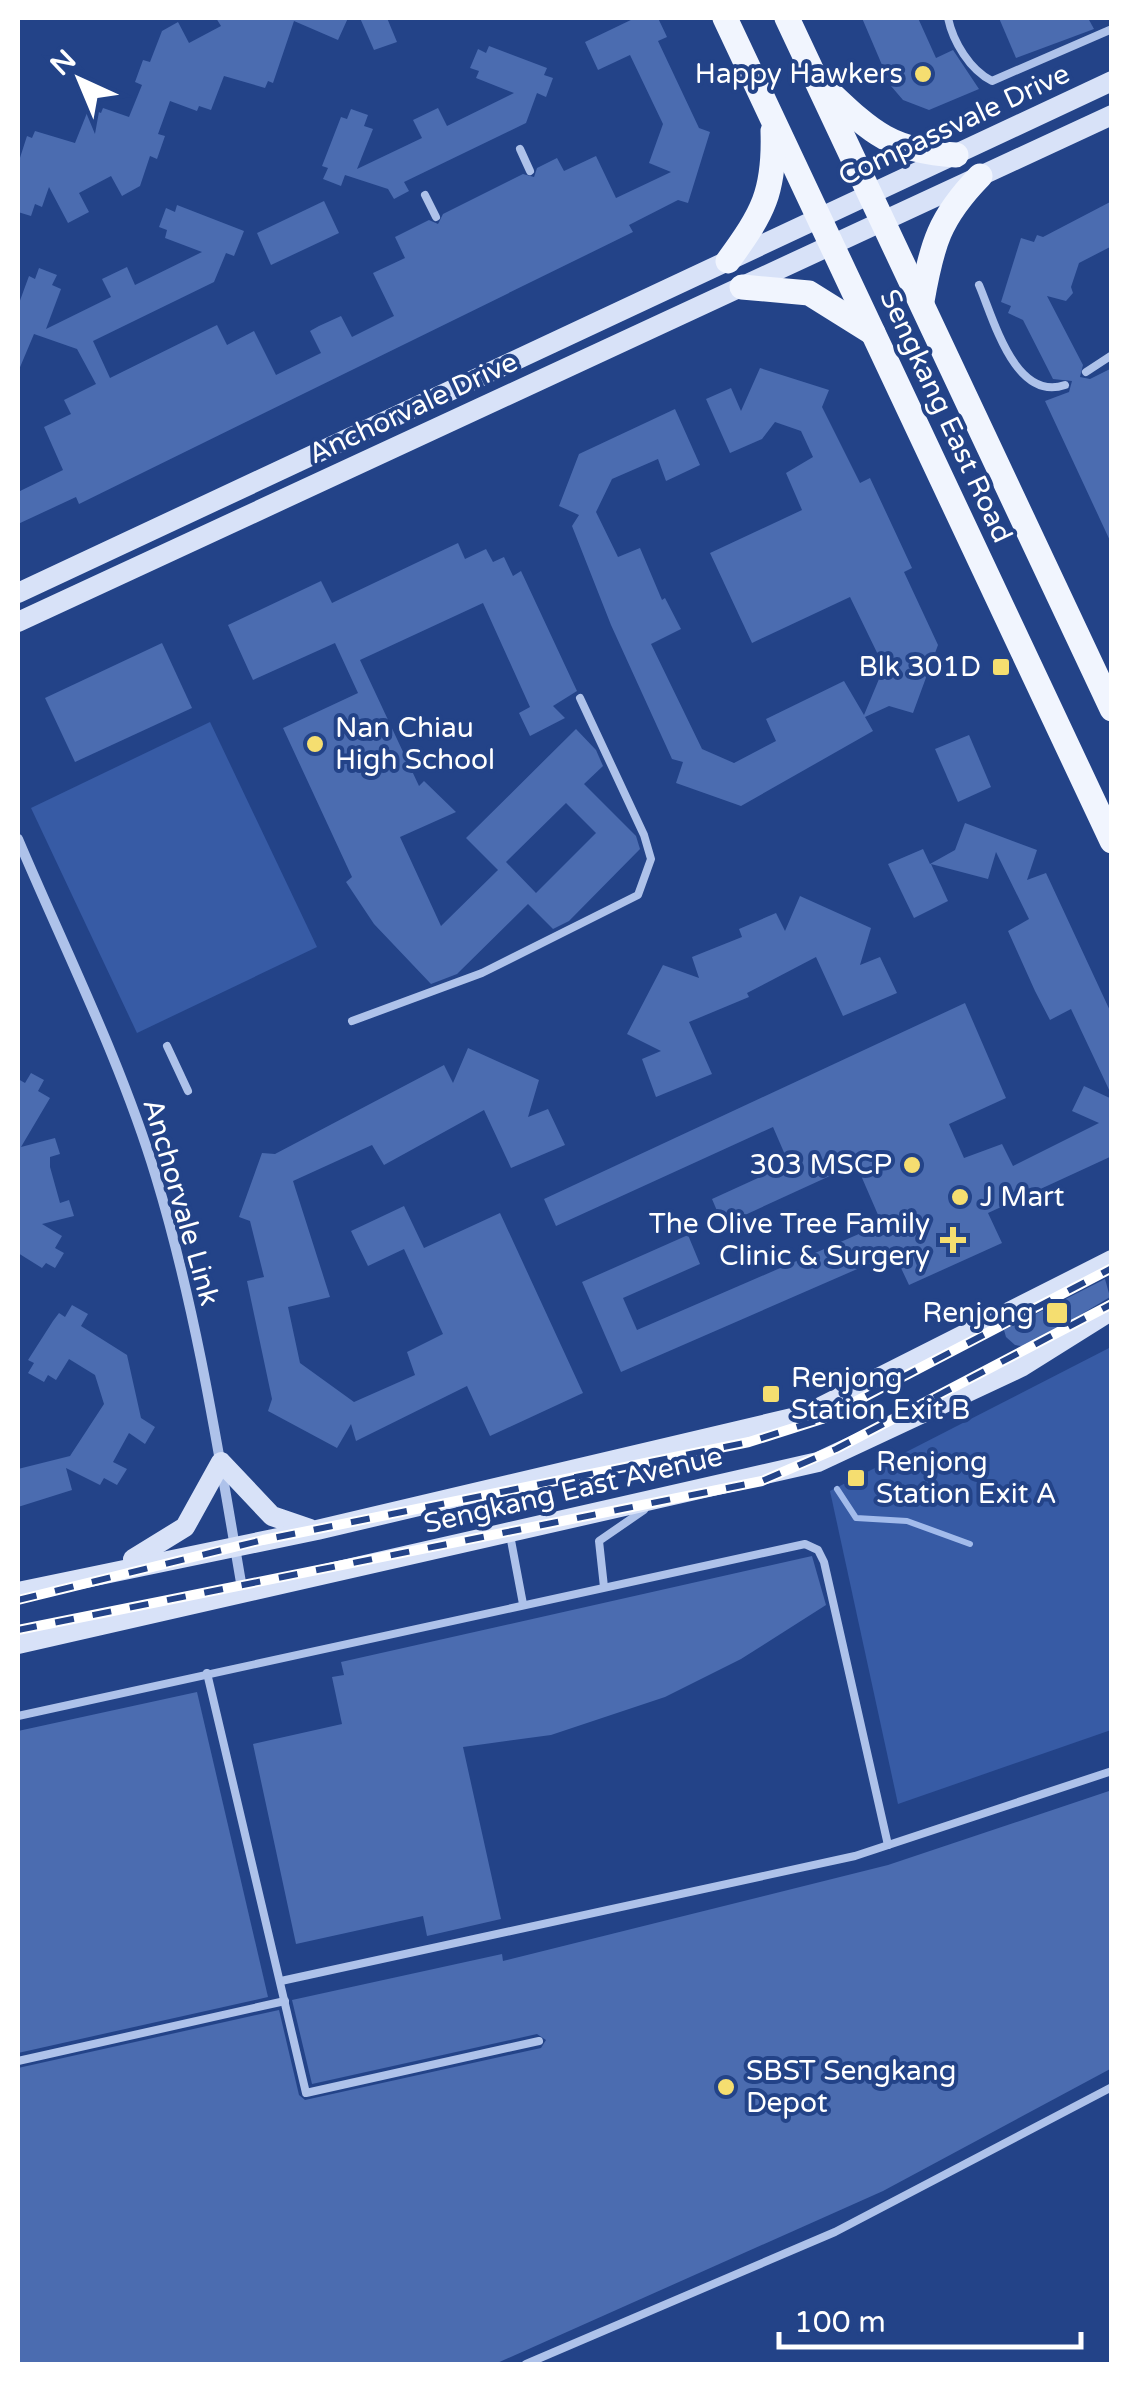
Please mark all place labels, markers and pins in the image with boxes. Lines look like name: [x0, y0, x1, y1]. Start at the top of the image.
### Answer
place label: Happy Hawkers: [695, 57, 903, 91]
marker: Happy Hawkers: [912, 63, 934, 85]
place label: Blk 301D: [858, 650, 981, 684]
marker: Blk 301D: [990, 656, 1012, 678]
place label: Nan Chiau High School: [335, 711, 495, 777]
marker: Nan Chiau High School: [304, 733, 326, 755]
place label: 303 MSCP: [749, 1148, 892, 1182]
marker: 303 MSCP: [901, 1154, 923, 1176]
place label: J Mart: [980, 1180, 1065, 1214]
marker: J Mart: [949, 1186, 971, 1208]
place label: The Olive Tree Family Clinic & Surgery: [649, 1207, 930, 1273]
marker: The Olive Tree Family Clinic & Surgery: [940, 1227, 966, 1253]
place label: Renjong: [922, 1296, 1034, 1330]
marker: Renjong: [1044, 1300, 1070, 1326]
place label: Renjong Station Exit B: [791, 1361, 970, 1427]
marker: Renjong Station Exit B: [760, 1383, 782, 1405]
place label: Renjong Station Exit A: [876, 1445, 1057, 1511]
marker: Renjong Station Exit A: [845, 1467, 867, 1489]
place label: SBST Sengkang Depot: [746, 2054, 956, 2120]
marker: SBST Sengkang Depot: [715, 2076, 737, 2098]

